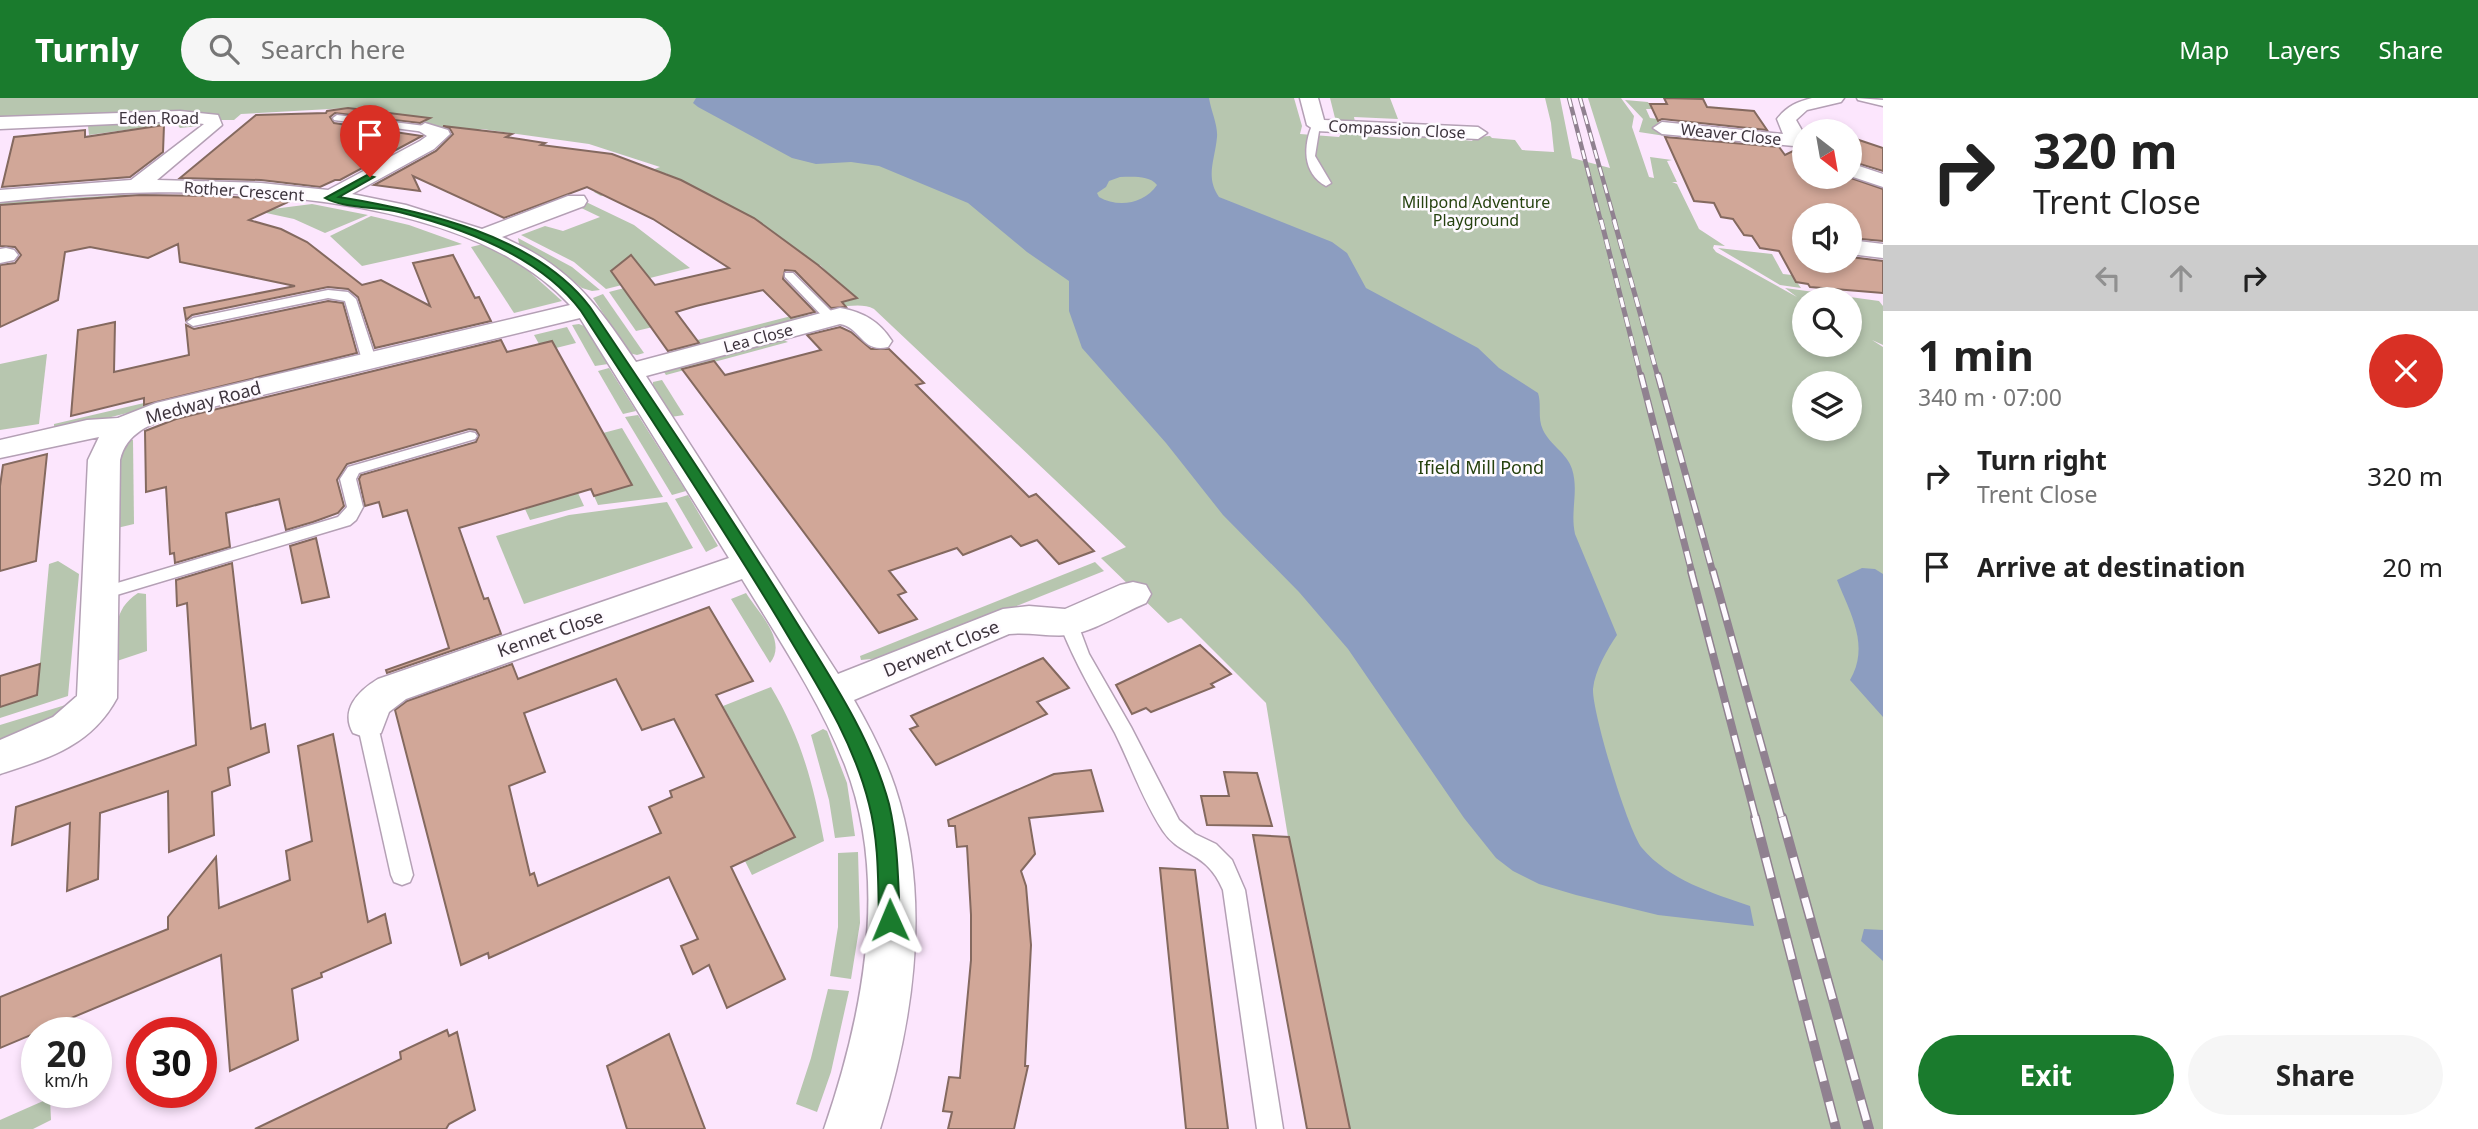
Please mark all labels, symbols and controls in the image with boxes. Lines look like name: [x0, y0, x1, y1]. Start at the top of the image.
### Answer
search box: [181, 18, 671, 81]
text: Turnly: [35, 27, 139, 72]
icon: search: [205, 30, 243, 68]
text: Search here: [261, 31, 405, 67]
text: Map: [2179, 33, 2229, 66]
text: Layers: [2267, 33, 2341, 66]
text: Share: [2379, 33, 2443, 66]
pin: [340, 105, 400, 177]
street label: Eden Road: [119, 107, 199, 129]
street label: Compassion Close: [1328, 114, 1466, 144]
icon: arrive: [351, 116, 389, 154]
text: 320 m: [2033, 117, 2178, 183]
street label: Weaver Close: [1680, 118, 1782, 150]
north arrow: [1792, 119, 1862, 189]
map controls: [1792, 119, 1862, 441]
icon: right: [1918, 126, 2009, 217]
street label: Rother Crescent: [183, 176, 305, 206]
text: Trent Close: [2033, 180, 2201, 223]
park label: Millpond Adventure Playground: [1402, 191, 1550, 231]
button: sound: [1792, 203, 1862, 273]
icon: left: [2089, 259, 2127, 297]
icon: ahead: [2162, 259, 2200, 297]
icon: right: [2235, 259, 2273, 297]
button: search: [1792, 287, 1862, 357]
street label: Lea Close: [721, 318, 795, 358]
text: 1 min: [1918, 326, 2034, 383]
button: close: [2369, 334, 2443, 408]
button: layers: [1792, 371, 1862, 441]
street label: Medway Road: [142, 375, 264, 429]
text: 340 m · 07:00: [1918, 381, 2062, 413]
text: Turn right: [1977, 442, 2107, 478]
park label: Ifield Mill Pond: [1418, 455, 1544, 479]
icon: right: [1918, 457, 1956, 495]
text: 320 m: [2367, 458, 2443, 494]
text: Trent Close: [1977, 478, 2098, 510]
icon: arrive: [1918, 548, 1956, 586]
text: Arrive at destination: [1977, 549, 2246, 585]
text: 20 m: [2382, 549, 2443, 585]
street label: Kennet Close: [494, 604, 606, 662]
street label: Derwent Close: [879, 614, 1003, 682]
position arrow: [853, 883, 927, 957]
speed limit sign: 30: [126, 1017, 217, 1108]
text: 20: [46, 1030, 87, 1077]
button: Exit: [1918, 1035, 2174, 1115]
button: Share: [2188, 1035, 2443, 1115]
text: km/h: [44, 1068, 89, 1092]

